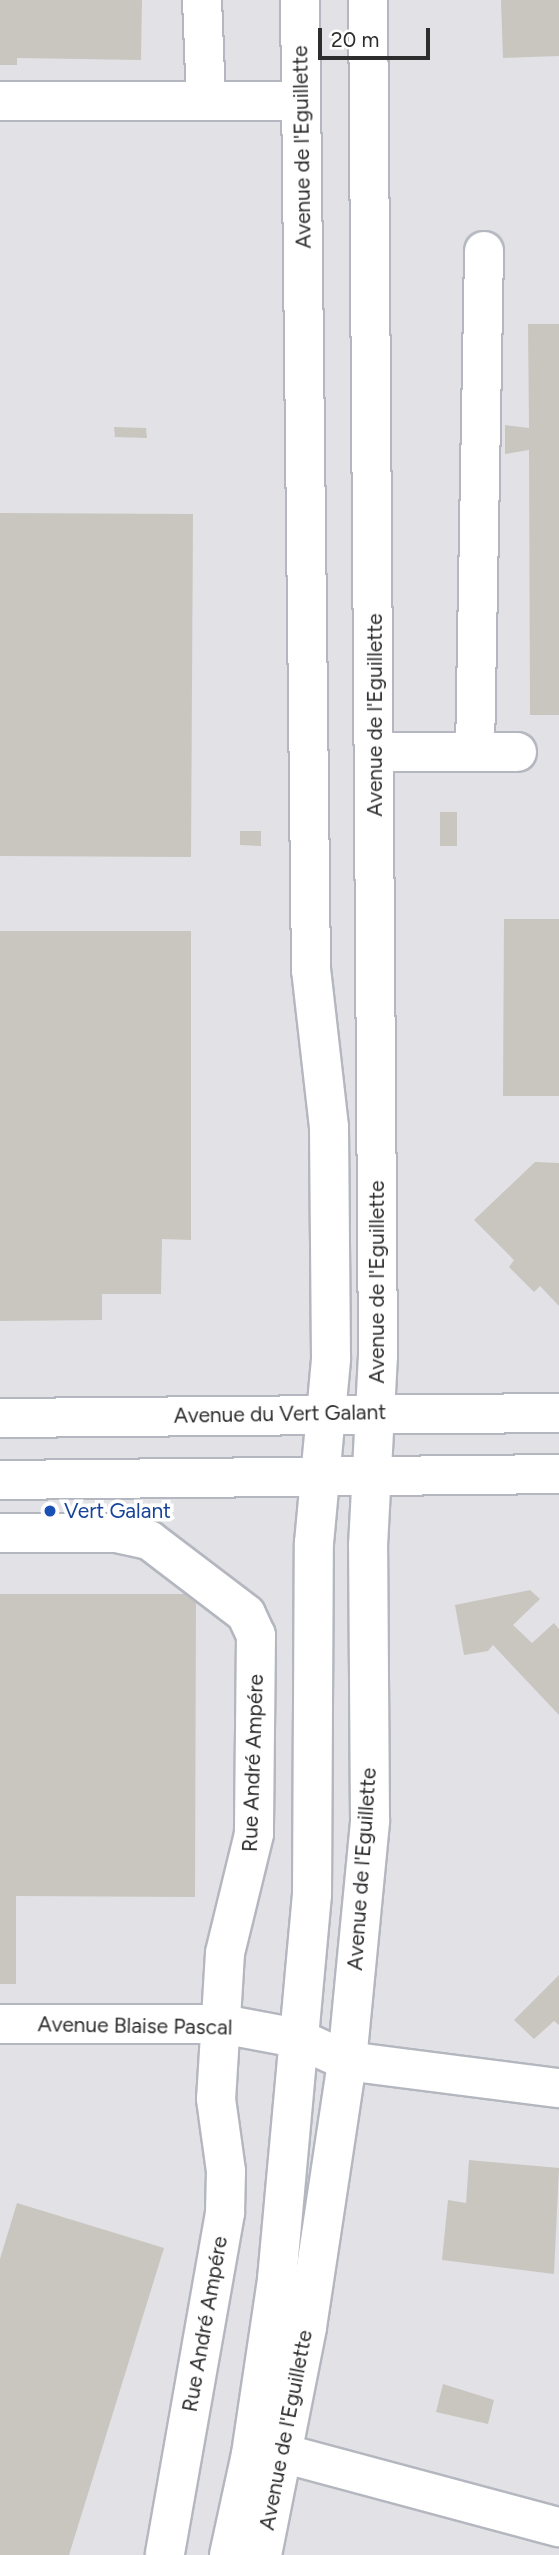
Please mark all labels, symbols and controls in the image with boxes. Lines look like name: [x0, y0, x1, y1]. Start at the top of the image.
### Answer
scale bar: [321, 14, 433, 58]
text: 20 m: [331, 27, 379, 52]
street label: Avenue de l'Eguillette: [288, 45, 316, 249]
street label: Avenue de l'Eguillette: [362, 613, 388, 817]
street label: Avenue de l'Eguillette: [364, 1180, 390, 1384]
street label: Avenue du Vert Galant: [174, 1400, 386, 1428]
place label: Vert Galant: [64, 1498, 171, 1524]
marker: Vert Galant: [42, 1503, 58, 1519]
street label: Rue André Ampére: [237, 1674, 269, 1852]
street label: Avenue de l'Eguillette: [342, 1767, 382, 1971]
street label: Avenue Blaise Pascal: [37, 2012, 233, 2040]
street label: Rue André Ampére: [177, 2234, 233, 2414]
street label: Avenue de l'Eguillette: [254, 2328, 318, 2532]

